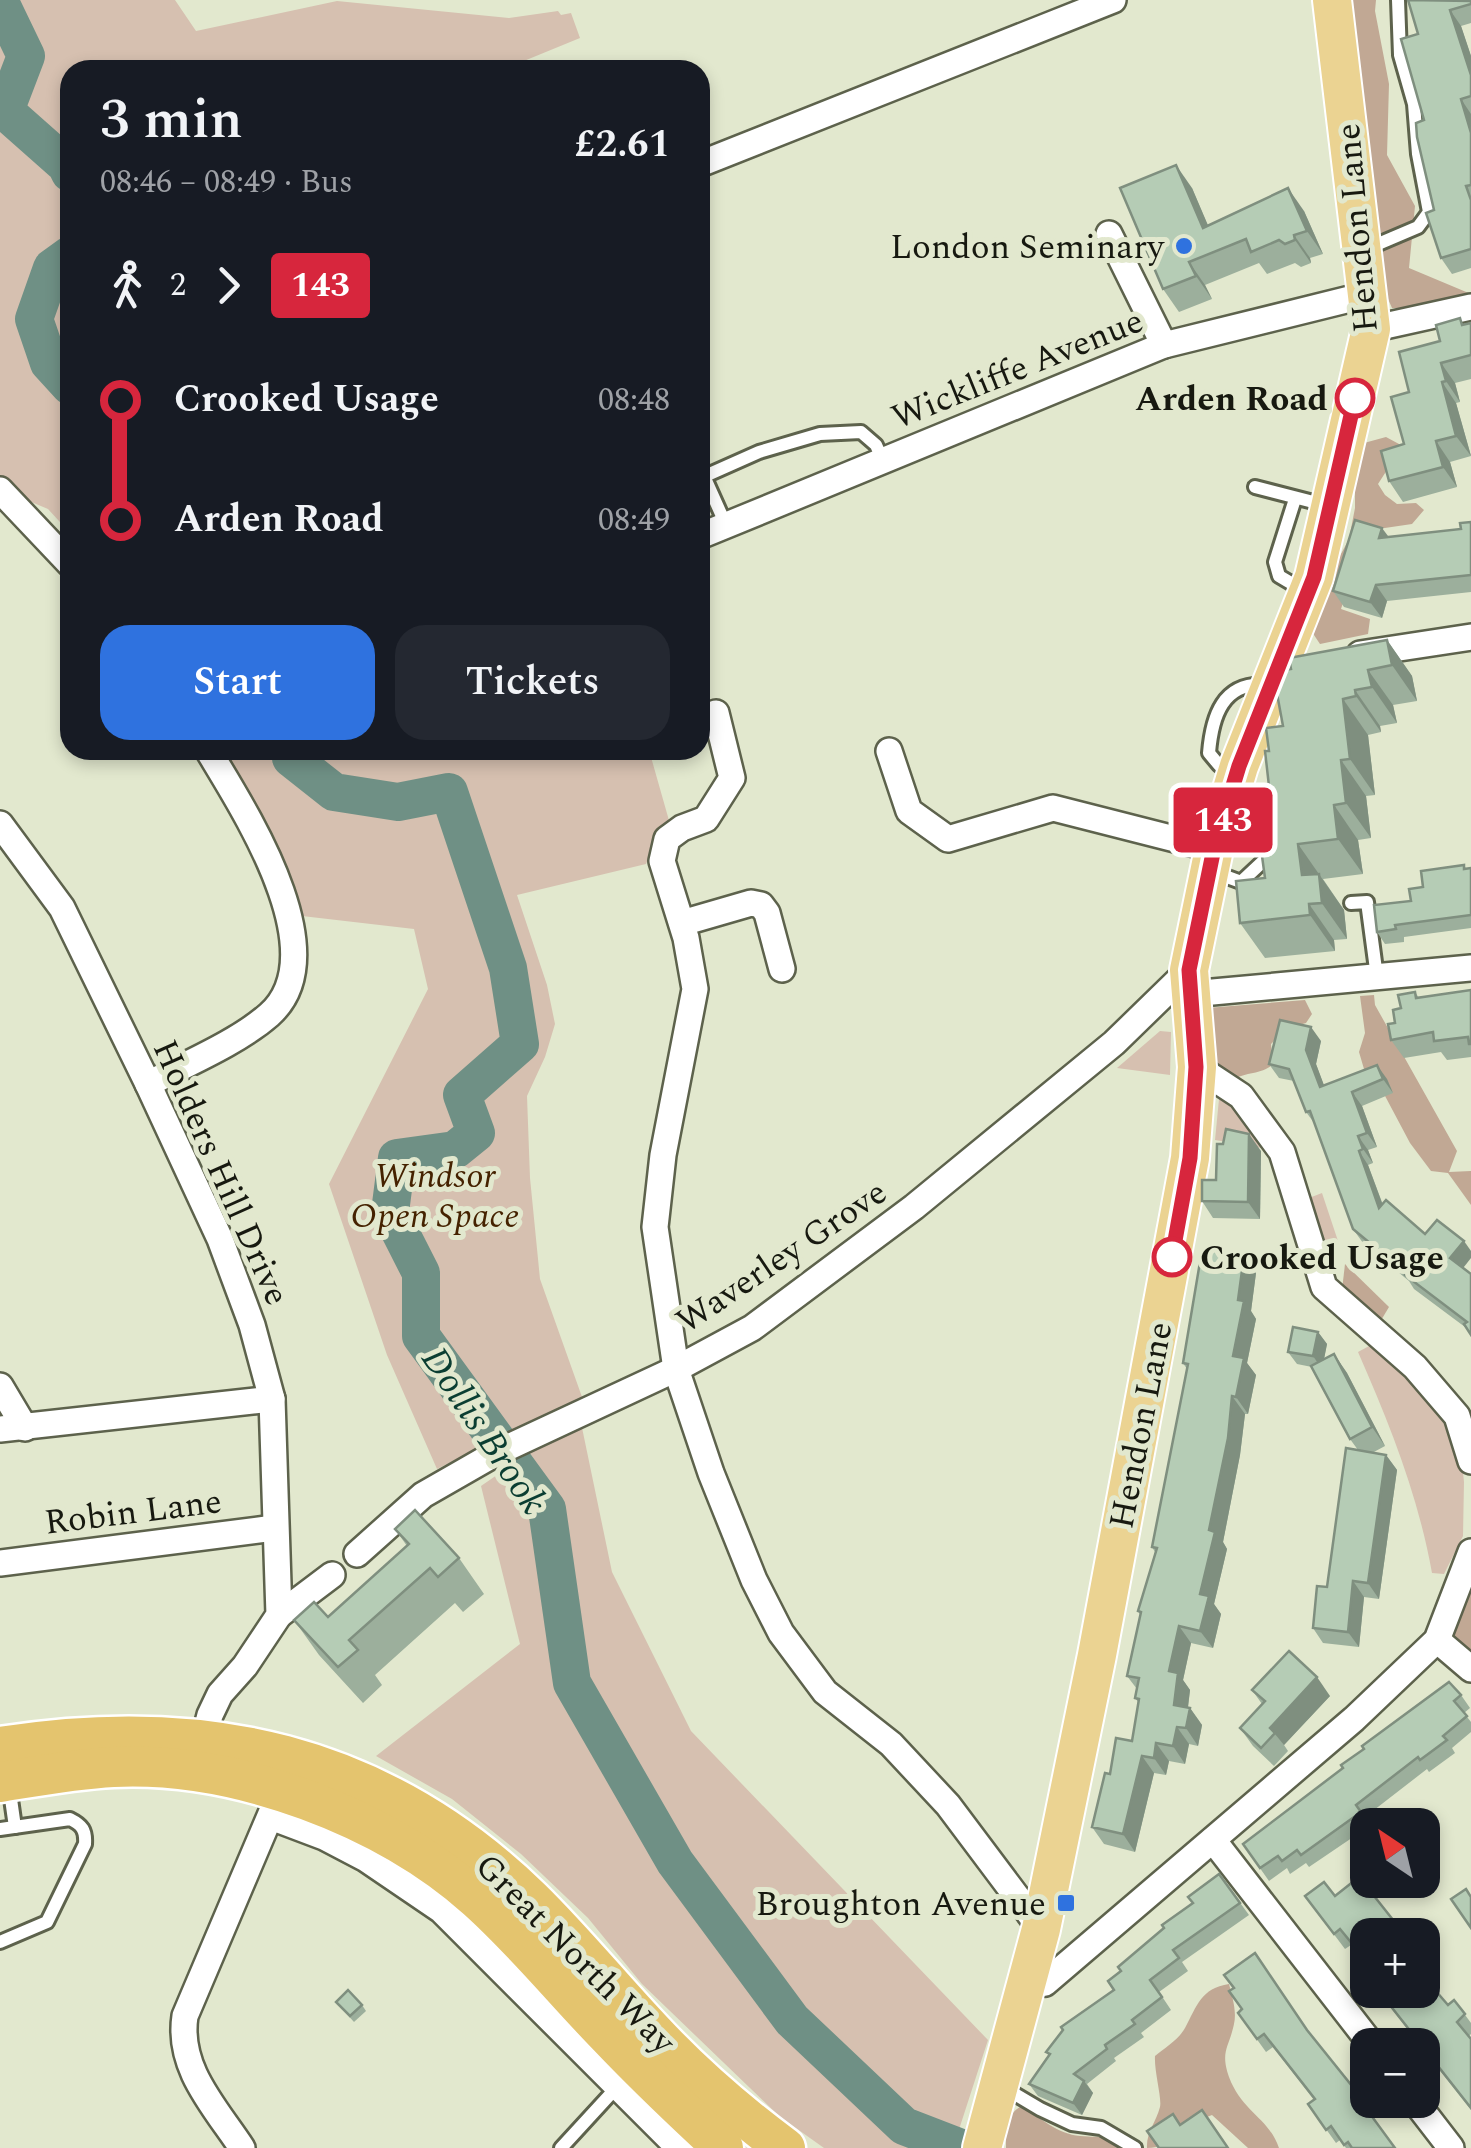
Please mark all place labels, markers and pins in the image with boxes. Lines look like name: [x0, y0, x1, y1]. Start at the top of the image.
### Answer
place label: London Seminary: [890, 221, 1165, 274]
marker: London Seminary: [1173, 235, 1195, 257]
place label: Arden Road: [1135, 373, 1328, 426]
marker: Arden Road: [1336, 379, 1374, 417]
place label: Crooked Usage: [1200, 1232, 1444, 1285]
marker: Crooked Usage: [1153, 1238, 1191, 1276]
place label: Broughton Avenue: [755, 1878, 1046, 1931]
marker: Broughton Avenue: [1055, 1892, 1077, 1914]

